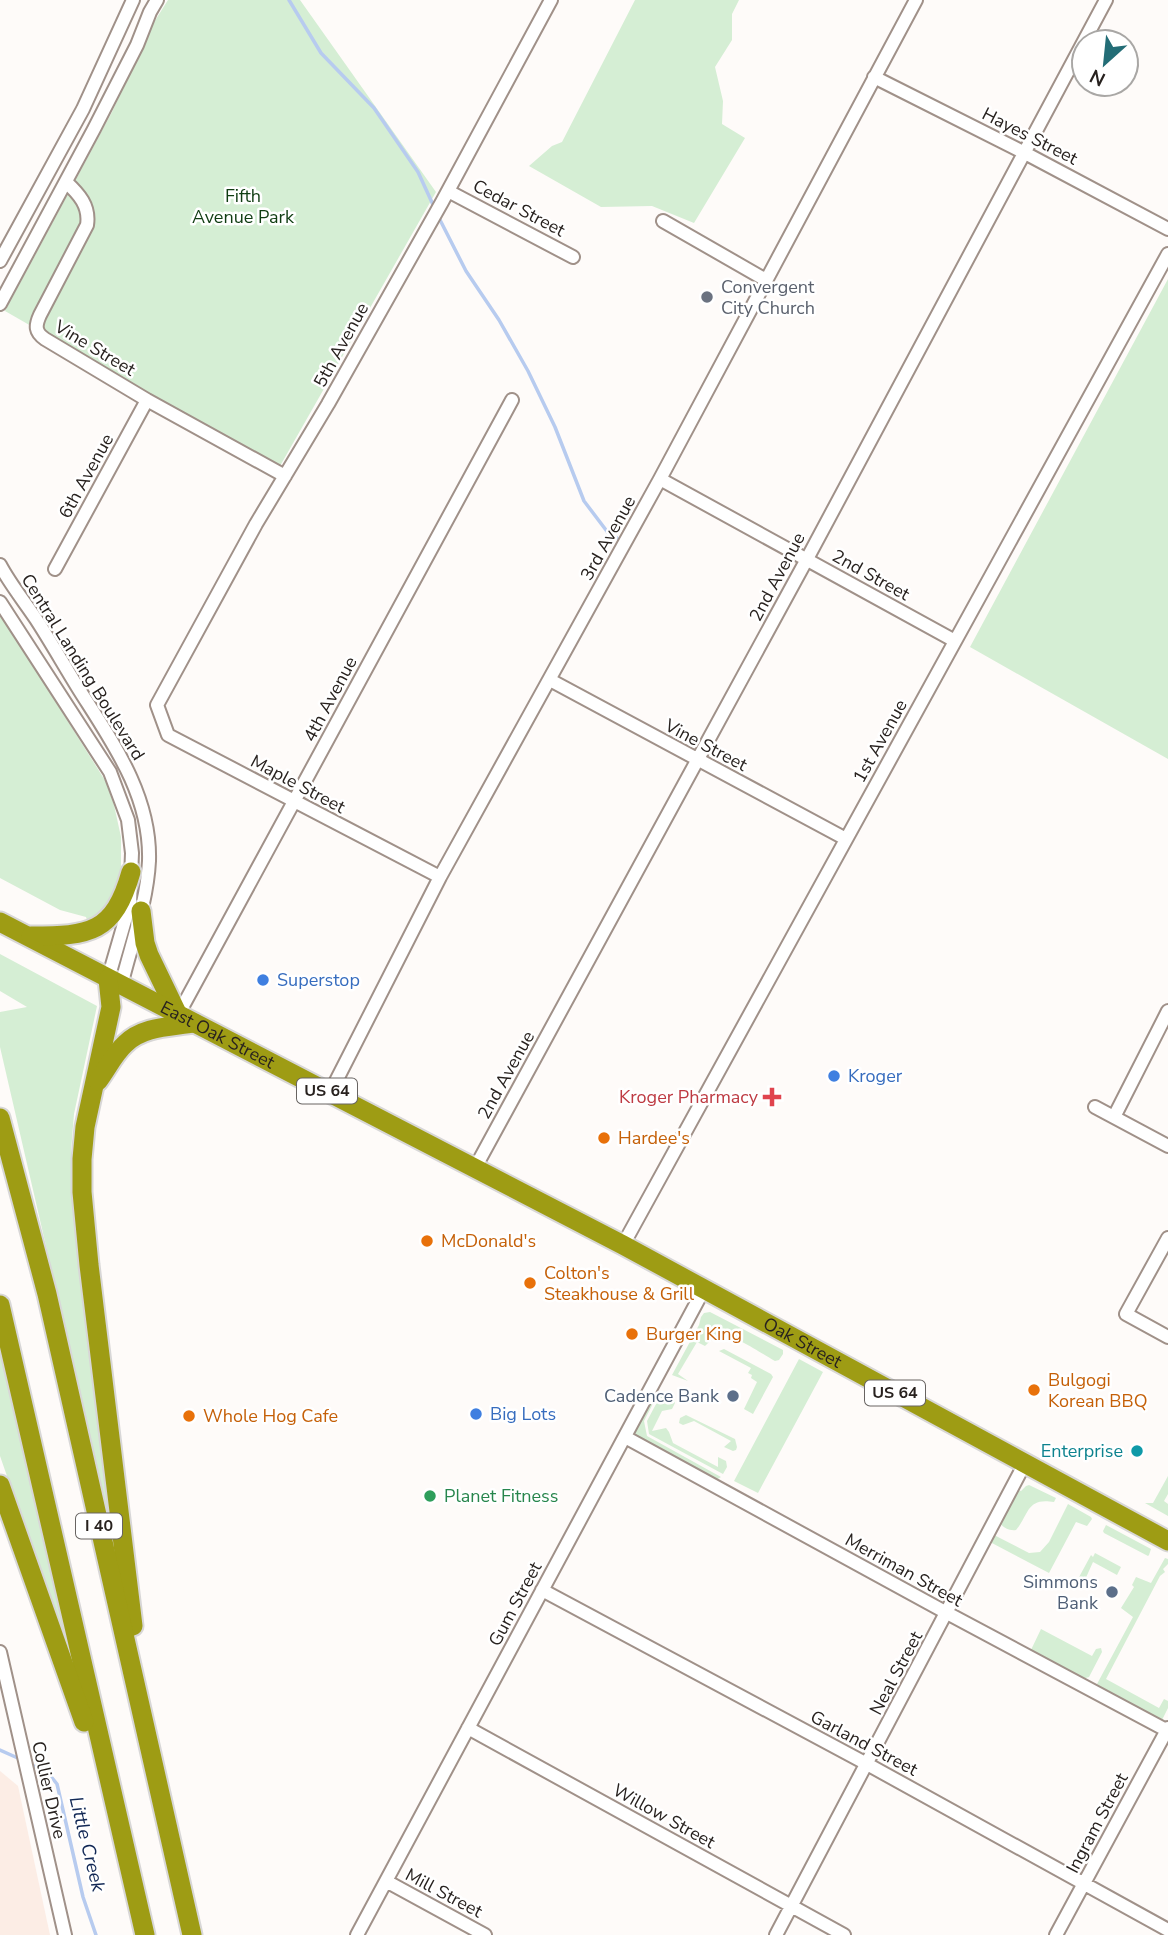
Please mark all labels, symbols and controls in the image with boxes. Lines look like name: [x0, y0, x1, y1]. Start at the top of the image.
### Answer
north arrow: [1070, 28, 1140, 98]
text: N: [1085, 62, 1110, 92]
street label: Hayes Street: [978, 102, 1083, 171]
street label: Cedar Street: [469, 174, 570, 243]
park label: Fifth Avenue Park: [192, 184, 295, 229]
place label: Convergent City Church: [721, 275, 815, 320]
marker: Convergent City Church: [699, 289, 715, 305]
street label: 5th Avenue: [308, 298, 374, 392]
street label: Vine Street: [49, 314, 140, 382]
street label: 6th Avenue: [53, 429, 119, 523]
street label: 3rd Avenue: [575, 491, 641, 585]
street label: 2nd Avenue: [744, 528, 810, 626]
street label: 2nd Street: [828, 544, 915, 606]
street label: Central Landing Boulevard: [16, 569, 150, 765]
street label: 4th Avenue: [298, 652, 362, 746]
street label: 1st Avenue: [847, 695, 913, 787]
street label: Vine Street: [660, 713, 752, 777]
street label: Maple Street: [246, 749, 350, 819]
place label: Superstop: [277, 968, 360, 992]
marker: Superstop: [255, 972, 271, 988]
street label: East Oak Street: [156, 995, 279, 1075]
street label: 2nd Avenue: [472, 1027, 540, 1123]
place label: Kroger: [848, 1064, 903, 1088]
marker: Kroger: [826, 1068, 842, 1084]
road number: US 64: [297, 1078, 357, 1104]
place label: Kroger Pharmacy: [619, 1085, 759, 1109]
marker: Kroger Pharmacy: [764, 1089, 780, 1105]
place label: Hardee's: [618, 1126, 690, 1150]
marker: Hardee's: [596, 1130, 612, 1146]
place label: McDonald's: [441, 1229, 536, 1253]
marker: McDonald's: [419, 1233, 435, 1249]
place label: Colton's Steakhouse & Grill: [544, 1261, 695, 1306]
marker: Colton's Steakhouse & Grill: [522, 1275, 538, 1291]
street label: Oak Street: [759, 1311, 847, 1374]
place label: Burger King: [646, 1322, 742, 1346]
marker: Burger King: [624, 1326, 640, 1342]
place label: Bulgogi Korean BBQ: [1048, 1368, 1148, 1413]
road number: US 64: [865, 1380, 925, 1406]
marker: Bulgogi Korean BBQ: [1026, 1382, 1042, 1398]
place label: Cadence Bank: [604, 1384, 720, 1408]
marker: Cadence Bank: [725, 1388, 741, 1404]
place label: Big Lots: [490, 1402, 556, 1426]
place label: Whole Hog Cafe: [203, 1404, 338, 1428]
marker: Big Lots: [468, 1406, 484, 1422]
marker: Whole Hog Cafe: [181, 1408, 197, 1424]
place label: Enterprise: [1041, 1439, 1123, 1463]
marker: Enterprise: [1129, 1443, 1145, 1459]
place label: Planet Fitness: [444, 1484, 558, 1508]
marker: Planet Fitness: [422, 1488, 438, 1504]
road number: I 40: [76, 1514, 122, 1538]
street label: Merriman Street: [841, 1528, 968, 1613]
street label: Gum Street: [483, 1557, 548, 1650]
place label: Simmons Bank: [1023, 1570, 1099, 1615]
marker: Simmons Bank: [1104, 1584, 1120, 1600]
street label: Neal Street: [864, 1626, 928, 1719]
street label: Garland Street: [806, 1705, 923, 1782]
street label: Collier Drive: [26, 1739, 72, 1841]
street label: Ingram Street: [1060, 1768, 1134, 1877]
street label: Willow Street: [609, 1778, 720, 1854]
water label: Little Creek: [63, 1794, 112, 1895]
street label: Mill Street: [401, 1863, 487, 1924]

